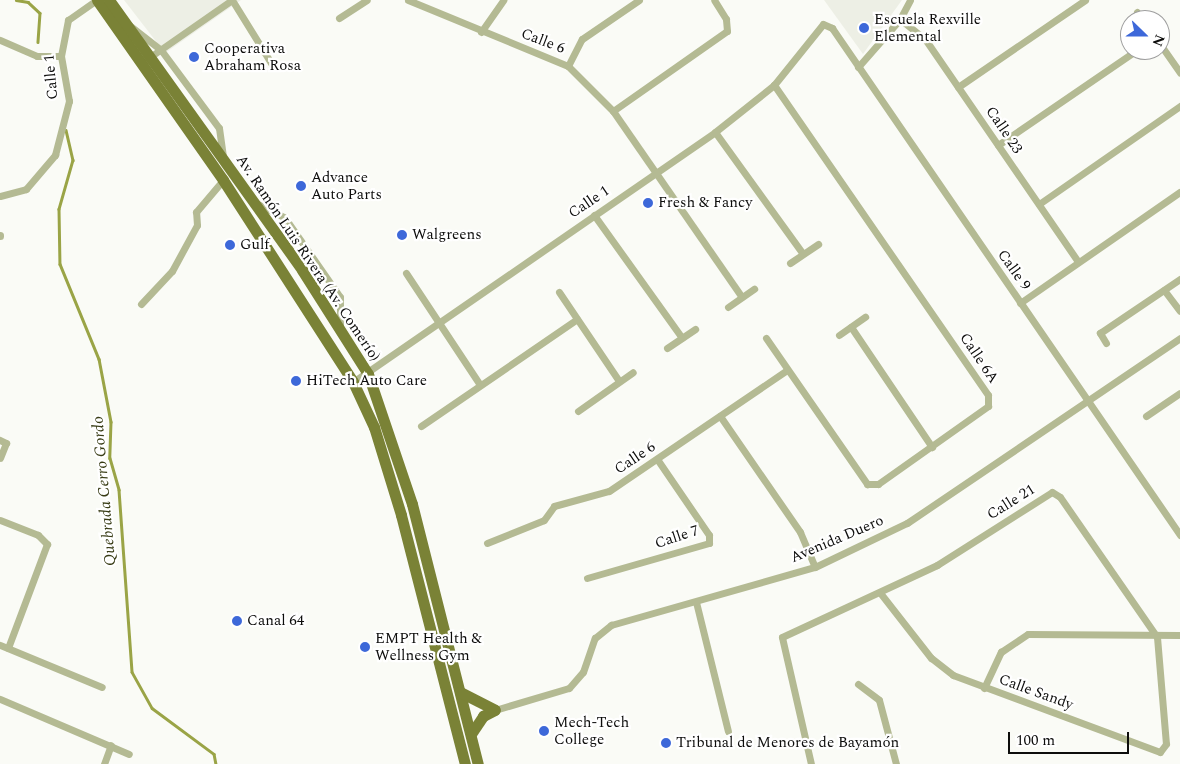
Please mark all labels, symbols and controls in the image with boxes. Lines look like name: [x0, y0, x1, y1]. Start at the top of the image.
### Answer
place label: Escuela Rexville Elemental: [874, 10, 981, 45]
north arrow: [1120, 10, 1170, 60]
marker: Escuela Rexville Elemental: [858, 22, 870, 34]
street label: Calle 6: [519, 24, 567, 58]
text: N: [1147, 31, 1170, 50]
place label: Cooperativa Abraham Rosa: [204, 39, 301, 74]
marker: Cooperativa Abraham Rosa: [188, 51, 200, 63]
street label: Calle 1: [40, 54, 62, 100]
street label: Calle 23: [982, 103, 1026, 157]
street label: Av. Ramón Luis Rivera (Av. Comerío): [232, 152, 384, 364]
place label: Advance Auto Parts: [311, 168, 382, 203]
marker: Advance Auto Parts: [295, 180, 307, 192]
street label: Calle 1: [565, 182, 613, 222]
place label: Fresh & Fancy: [658, 194, 752, 212]
marker: Fresh & Fancy: [642, 197, 654, 209]
place label: Walgreens: [412, 226, 482, 244]
marker: Walgreens: [396, 229, 408, 241]
place label: Gulf: [240, 236, 269, 254]
marker: Gulf: [224, 239, 236, 251]
street label: Calle 9: [994, 246, 1034, 294]
street label: Calle 6A: [956, 329, 1002, 387]
place label: HiTech Auto Care: [306, 372, 427, 390]
marker: HiTech Auto Care: [290, 375, 302, 387]
water label: Quebrada Cerro Gordo: [88, 415, 120, 567]
street label: Calle 6: [611, 438, 659, 478]
street label: Calle 21: [984, 480, 1038, 524]
street label: Avenida Duero: [788, 511, 886, 567]
street label: Calle 7: [653, 521, 701, 553]
place label: Canal 64: [247, 612, 304, 630]
marker: Canal 64: [231, 615, 243, 627]
place label: EMPT Health & Wellness Gym: [375, 629, 482, 664]
marker: EMPT Health & Wellness Gym: [359, 641, 371, 653]
street label: Calle Sandy: [996, 670, 1076, 714]
place label: Mech-Tech College: [554, 713, 629, 748]
scale bar: [1010, 722, 1131, 754]
marker: Mech-Tech College: [538, 725, 550, 737]
text: 100 m: [1016, 729, 1055, 752]
place label: Tribunal de Menores de Bayamón: [676, 734, 899, 752]
marker: Tribunal de Menores de Bayamón: [660, 737, 672, 749]

